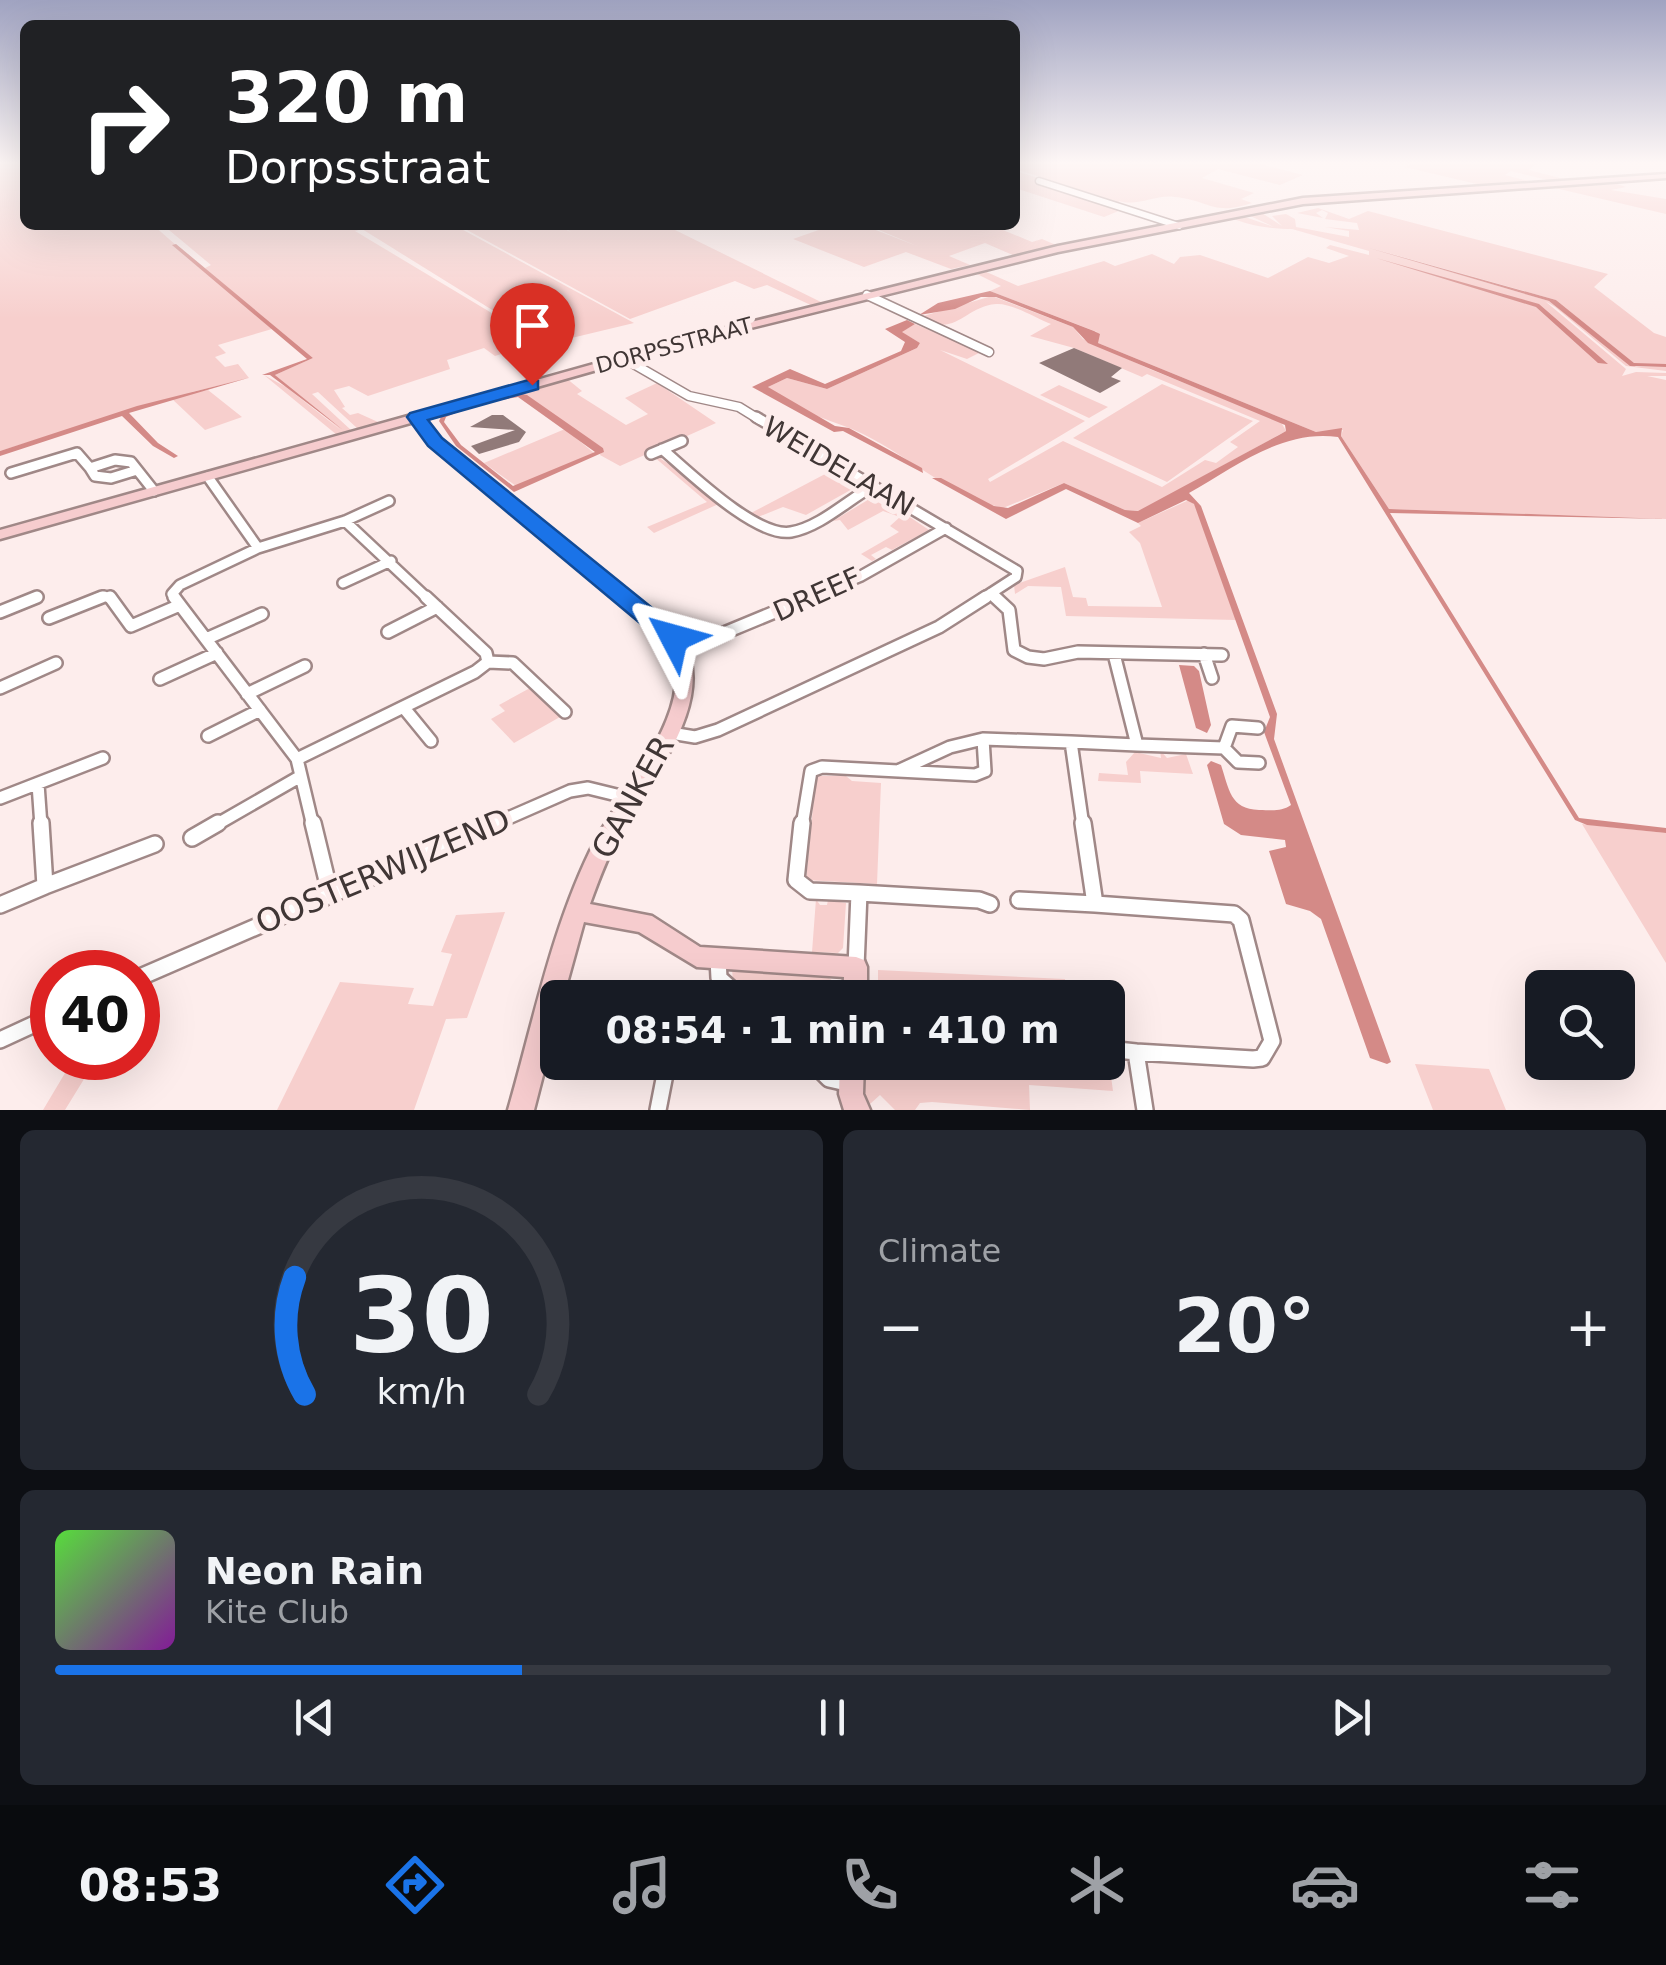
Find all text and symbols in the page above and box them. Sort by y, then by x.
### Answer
text: 320 m [225,57,468,139]
icon: right [60,60,190,190]
text: Dorpsstraat [225,141,490,194]
pin [490,283,575,386]
icon: arrive [505,298,560,353]
street label: DORPSSTRAAT [593,312,756,378]
street label: WEIDELAAN [757,410,920,523]
street label: DREEF [768,561,866,628]
position arrow [622,586,726,690]
street label: GANKER [584,729,682,865]
street label: OOSTERWIJZEND [250,800,516,942]
speed limit sign: 40 [30,950,160,1080]
map controls [1525,970,1635,1080]
button: search [1525,970,1635,1080]
text: 08:54 · 1 min · 410 m [605,1008,1060,1052]
text: Climate [878,1232,1001,1270]
text: 30 [349,1255,494,1377]
text: 20° [1174,1282,1315,1370]
text: − [878,1295,924,1359]
text: + [1565,1295,1611,1359]
text: km/h [376,1371,467,1412]
text: Neon Rain [205,1549,424,1593]
text: Kite Club [205,1593,349,1631]
icon: previous [287,1690,342,1745]
icon: pause [805,1690,860,1745]
icon: next [1324,1690,1379,1745]
icon: directions [380,1850,450,1920]
icon: music [607,1850,677,1920]
icon: phone [835,1850,905,1920]
icon: climate [1062,1850,1132,1920]
icon: car [1290,1850,1360,1920]
icon: filters [1517,1850,1587,1920]
text: 08:53 [79,1859,222,1912]

